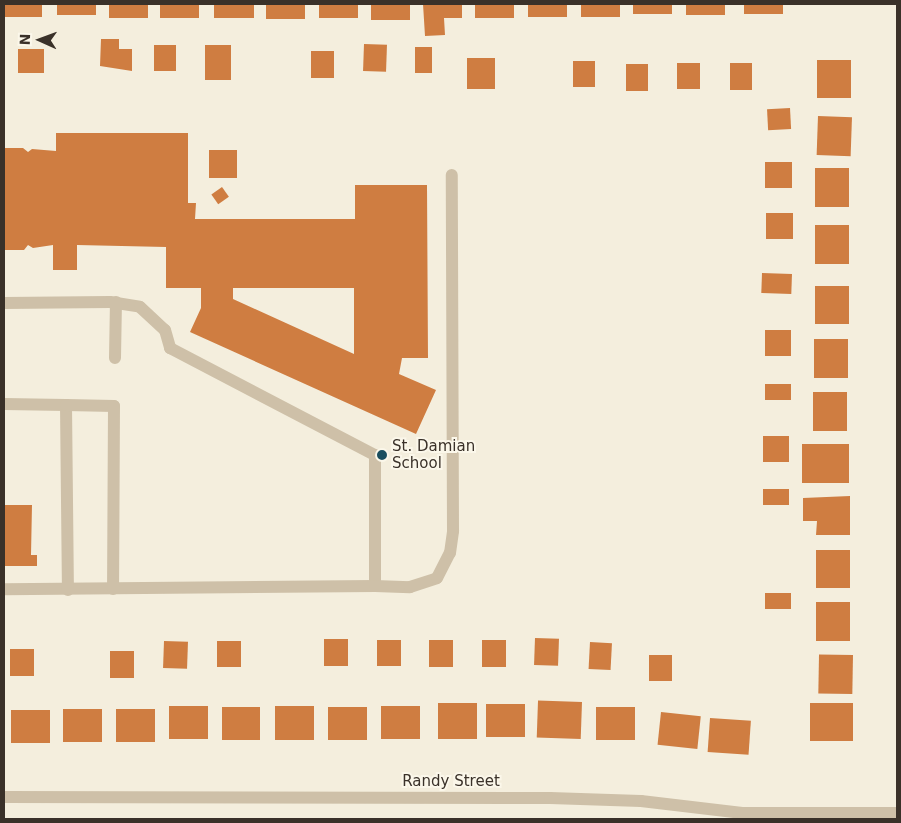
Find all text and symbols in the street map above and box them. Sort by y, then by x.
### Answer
north arrow [15,15,65,65]
text: N [17,33,33,46]
place label: St. Damian School [392,437,475,472]
marker: St. Damian School [376,449,388,461]
street label: Randy Street [402,773,500,791]

